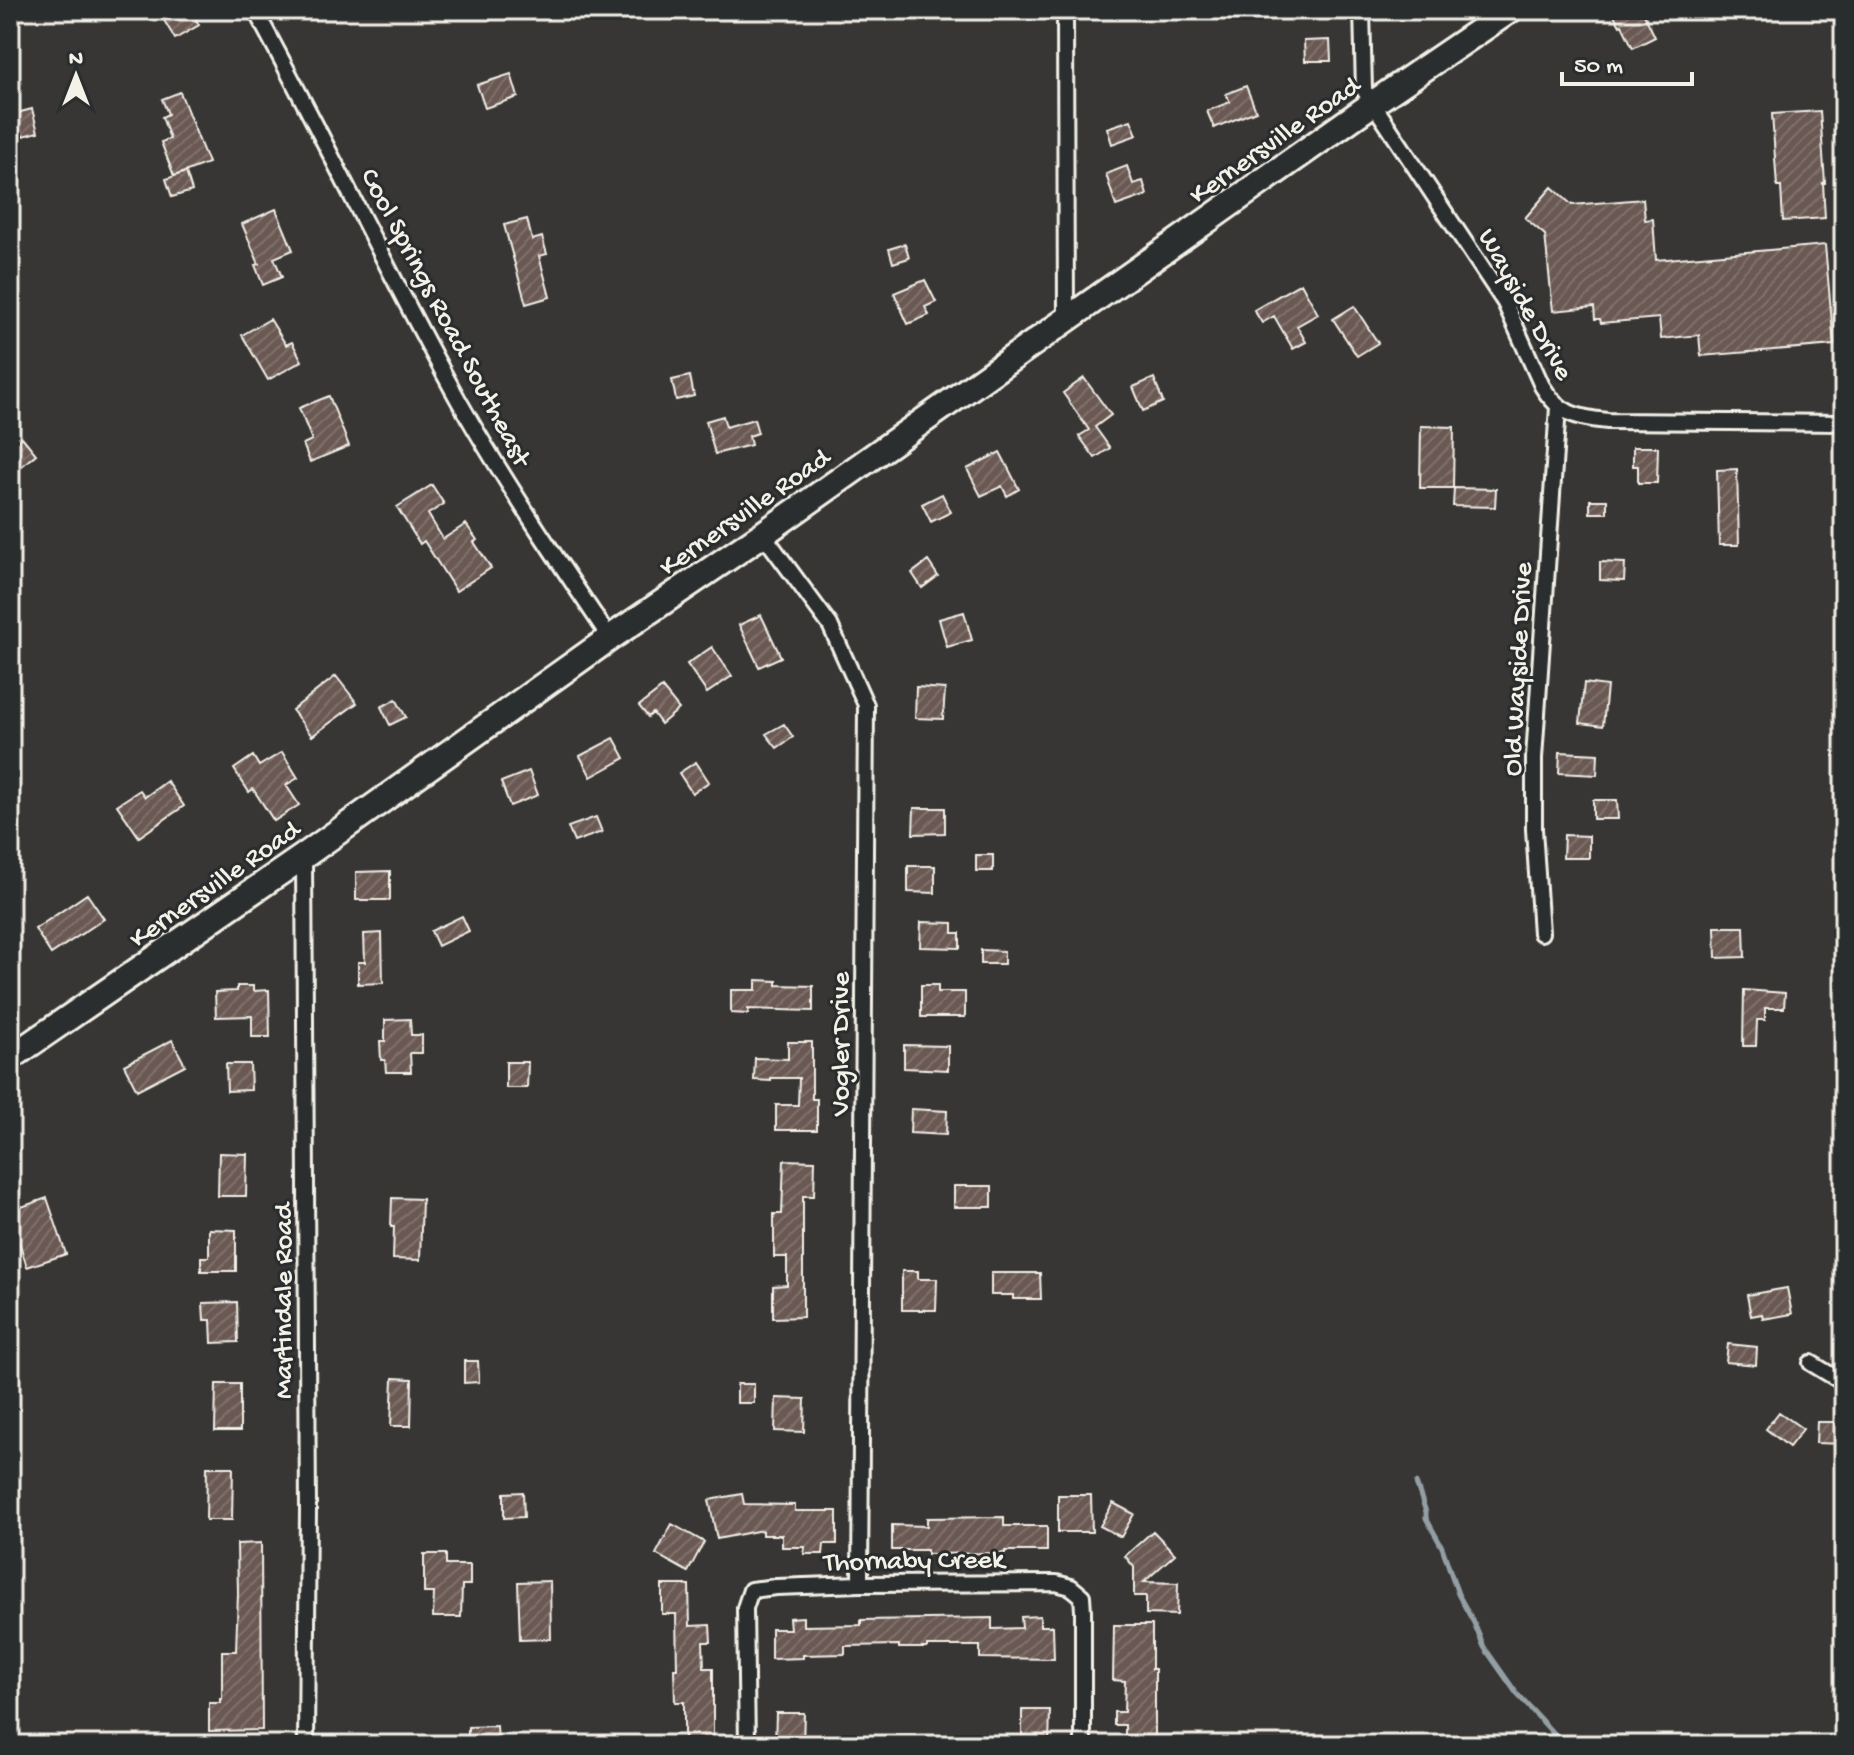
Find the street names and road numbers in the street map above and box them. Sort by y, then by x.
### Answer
street label: Kernersville Road [1184,69,1369,213]
street label: Cool Springs Road Southeast [351,164,538,475]
street label: Wayside Drive [1469,224,1579,387]
street label: Kernersville Road [654,441,839,585]
street label: Old Wayside Drive [1497,561,1542,777]
street label: Kernersville Road [124,813,309,957]
street label: Vogler Drive [826,971,859,1117]
street label: Martindale Road [269,1200,302,1399]
street label: Thornaby Creek [821,1544,1007,1581]

